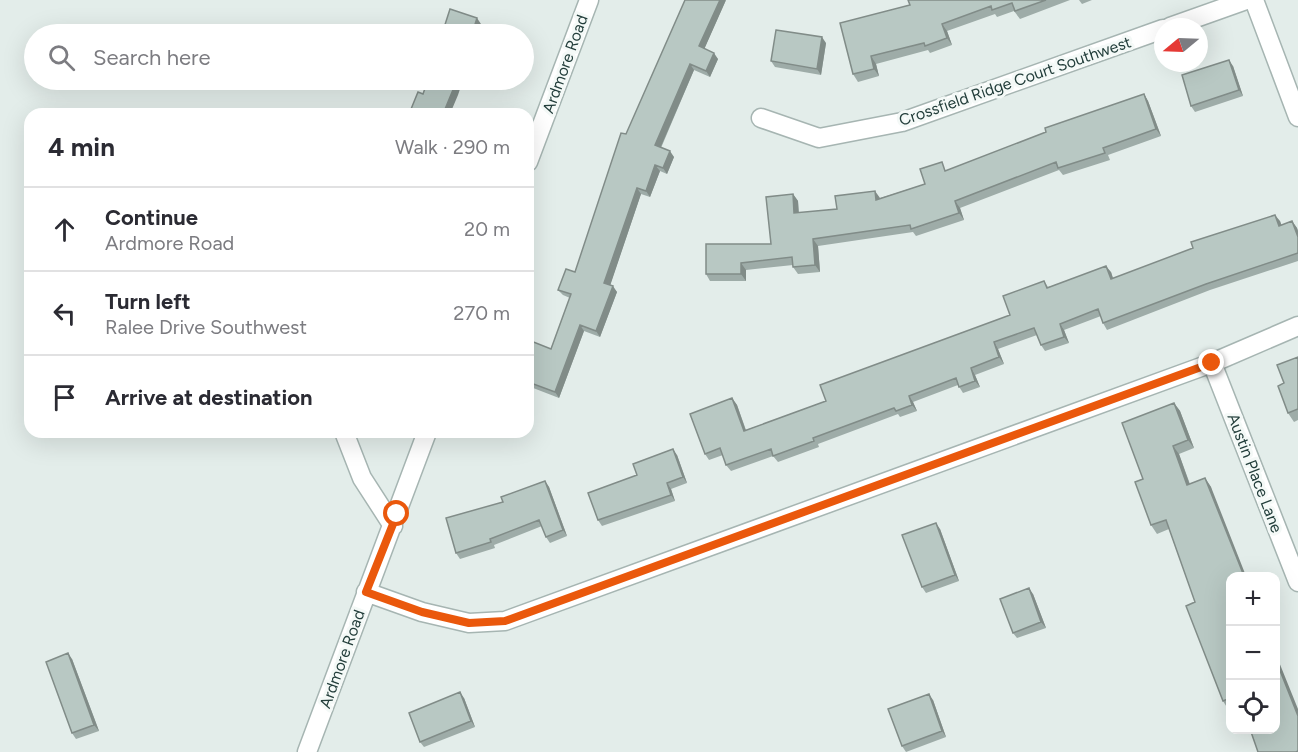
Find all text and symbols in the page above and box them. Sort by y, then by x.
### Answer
street label: Ardmore Road [538,12,592,116]
north arrow [1154,18,1208,72]
search box [24,24,534,90]
street label: Crossfield Ridge Court Southwest [896,32,1134,130]
icon: search [45,41,78,74]
text: Search here [93,44,211,71]
text: 4 min [48,131,115,163]
text: Walk · 290 m [395,135,510,159]
text: Continue [105,204,198,231]
icon: ahead [48,213,81,246]
text: 20 m [464,217,510,241]
text: Ardmore Road [105,231,234,255]
text: Turn left [105,288,191,315]
icon: left [48,297,81,330]
text: 270 m [453,301,510,325]
text: Ralee Drive Southwest [105,315,307,339]
route end [1198,349,1224,375]
icon: arrive [48,381,81,414]
text: Arrive at destination [105,384,313,411]
street label: Austin Place Lane [1224,411,1287,536]
route start [383,500,409,526]
map controls [1226,572,1280,734]
button: + [1226,572,1280,626]
street label: Ardmore Road [315,607,369,711]
button: − [1226,626,1280,680]
button: locate [1226,680,1280,734]

